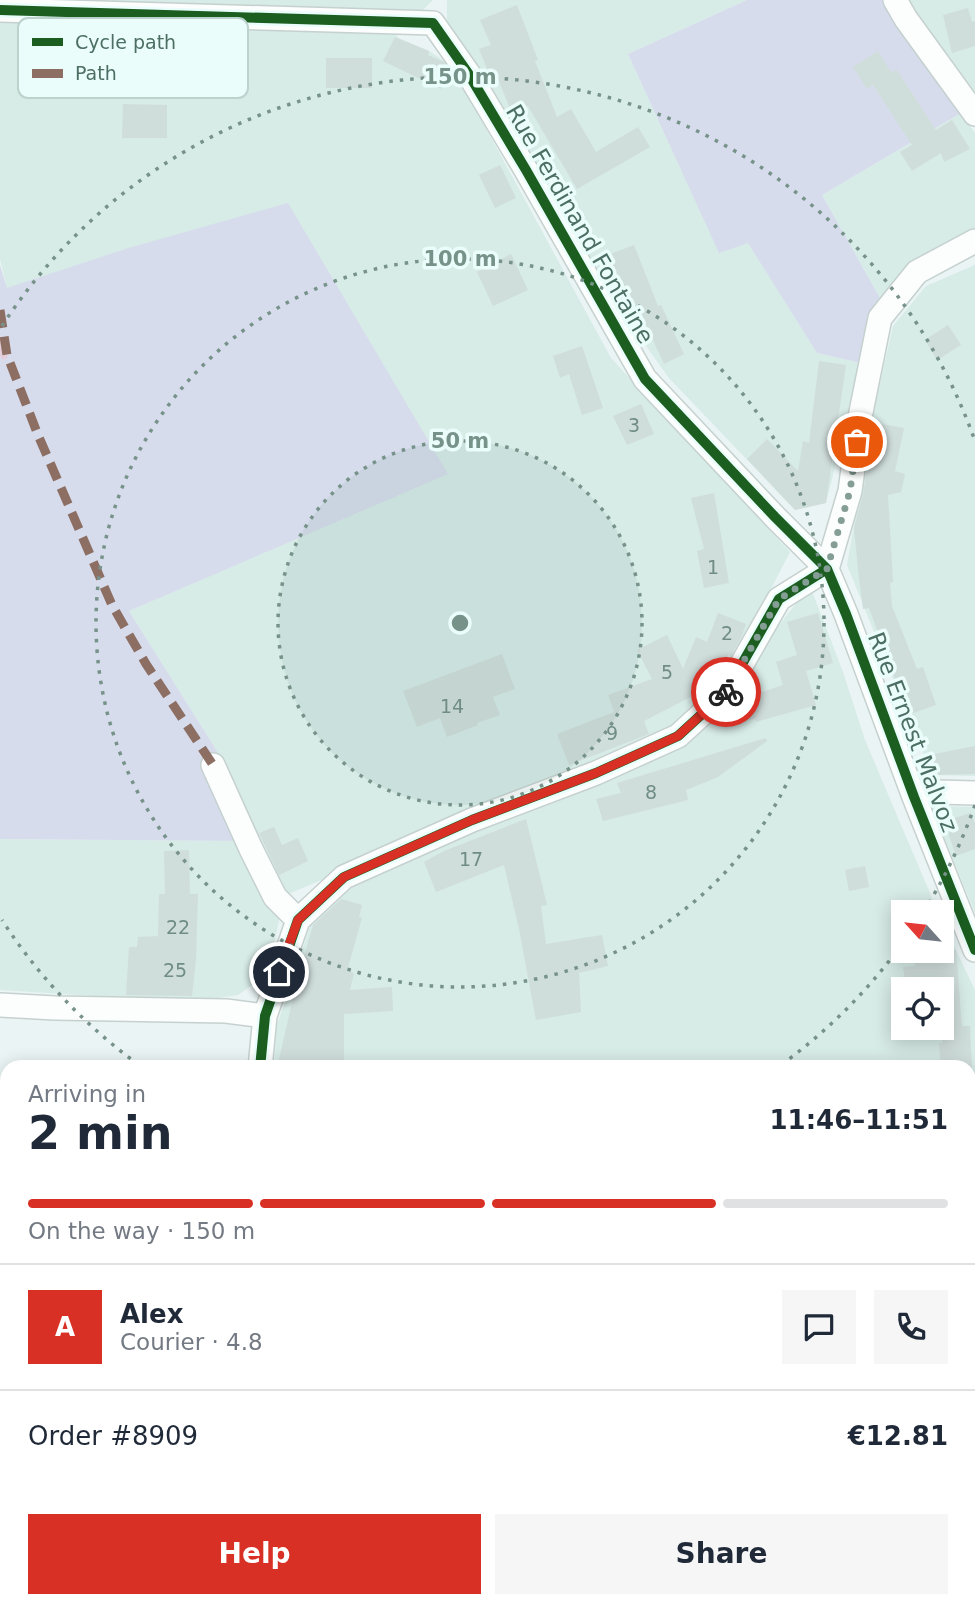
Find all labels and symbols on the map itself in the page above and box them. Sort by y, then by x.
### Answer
legend [18,18,248,98]
text: Cycle path [75,31,176,53]
text: Path [75,62,117,84]
text: 150 m [423,65,497,89]
street label: Rue Ferdinand Fontaine [501,100,659,348]
text: 100 m [423,247,497,271]
pin [827,412,887,472]
house number: 3 [628,414,640,436]
text: 50 m [431,429,489,453]
house number: 1 [707,556,719,578]
centre of rings [448,611,472,635]
house number: 2 [721,622,733,644]
street label: Rue Ernest Malvoz [863,629,963,835]
courier [691,657,761,727]
house number: 5 [661,661,673,683]
house number: 14 [440,695,464,717]
house number: 9 [606,722,618,744]
house number: 8 [645,781,657,803]
house number: 17 [459,848,483,870]
north arrow [891,900,954,962]
house number: 22 [166,916,190,938]
pin [249,942,309,1002]
house number: 25 [163,959,187,981]

